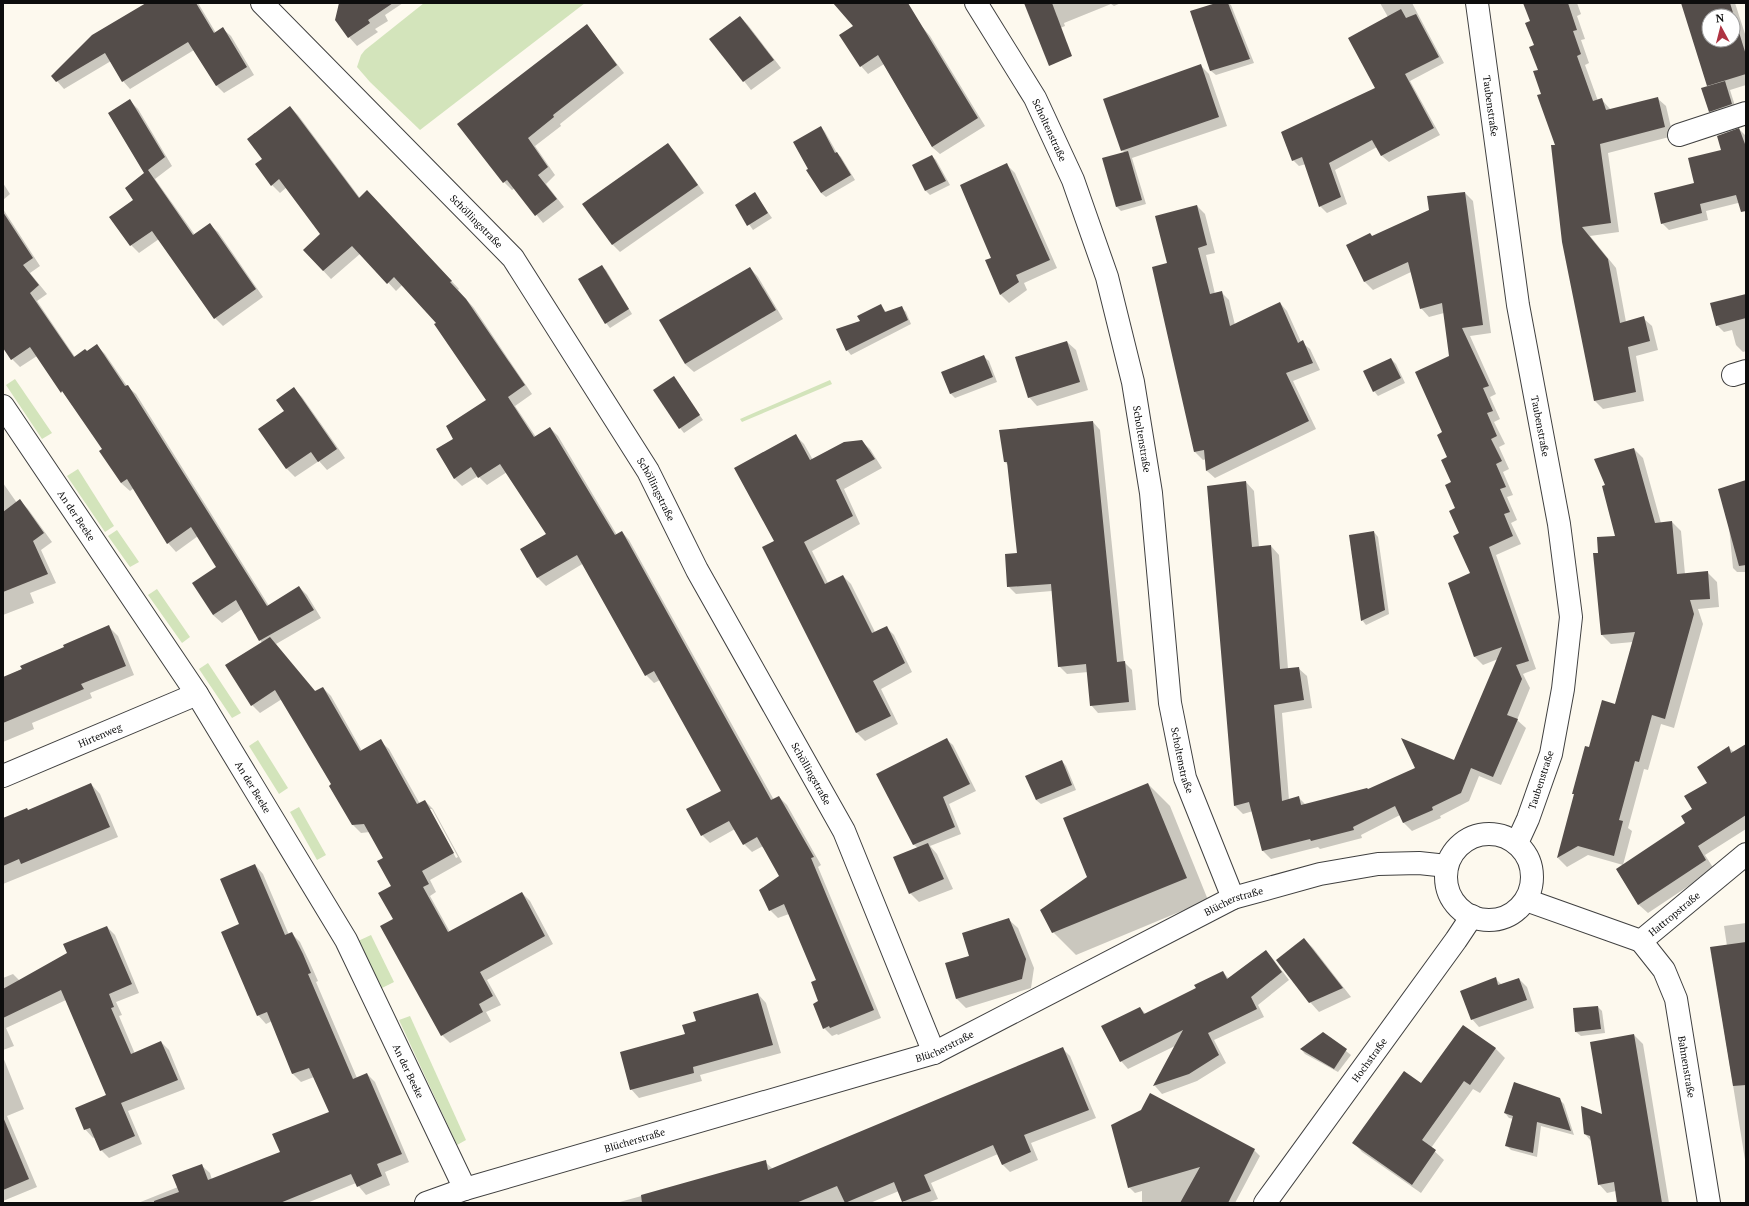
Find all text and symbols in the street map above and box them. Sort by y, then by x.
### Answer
north arrow [1701,8,1741,48]
text: N [1715,11,1725,26]
street label: Taubenstraße [1480,75,1502,137]
street label: Scholtenstraße [1030,97,1070,163]
street label: Schöllingstraße [447,192,506,251]
street label: Taubenstraße [1529,395,1553,458]
street label: Scholtenstraße [1130,405,1154,473]
street label: Schöllingstraße [634,455,678,523]
street label: An der Beeke [55,488,98,543]
street label: Hirtenweg [76,720,124,750]
street label: Scholtenstraße [1168,726,1197,795]
street label: Schöllingstraße [789,740,834,807]
street label: Taubenstraße [1525,749,1557,811]
street label: An der Beeke [233,759,274,815]
street label: Blücherstraße [1202,884,1264,918]
street label: Hattropstraße [1646,888,1703,939]
street label: Blücherstraße [914,1027,976,1065]
street label: Hochstraße [1349,1035,1389,1085]
street label: Bahnenstraße [1676,1035,1698,1099]
street label: An der Beeke [390,1042,427,1100]
street label: Blücherstraße [603,1125,667,1155]

